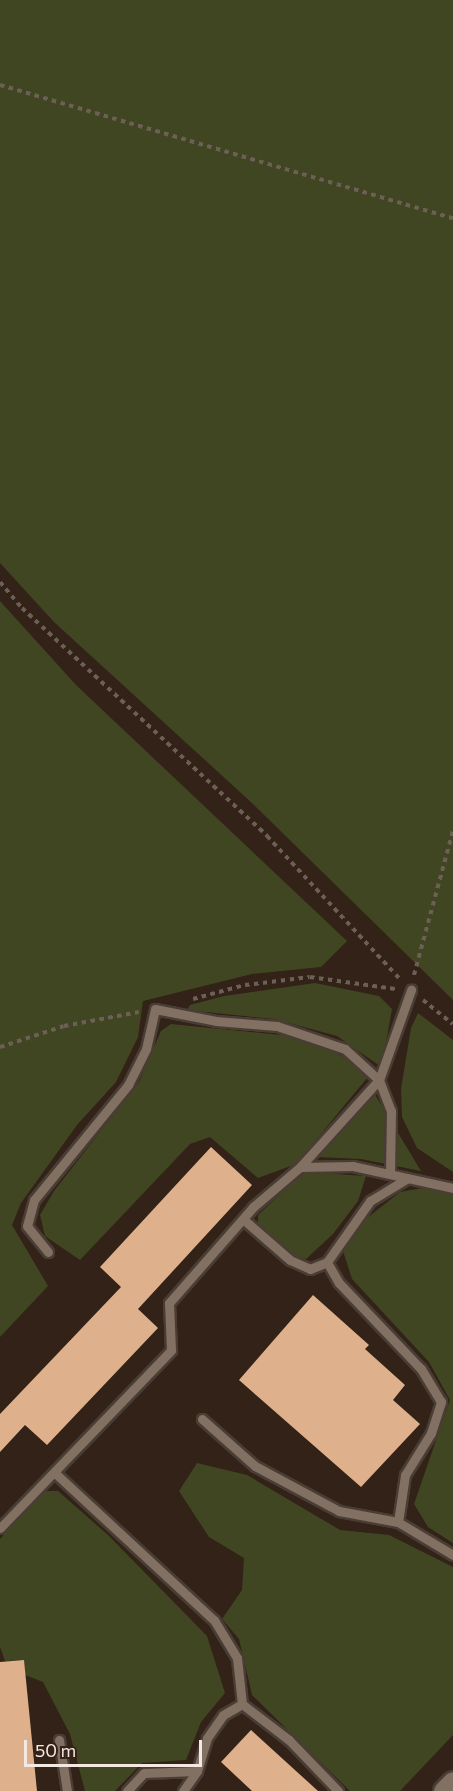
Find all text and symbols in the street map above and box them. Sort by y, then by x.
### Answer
scale bar [27,1728,206,1766]
text: 50 m [35,1739,76,1761]

